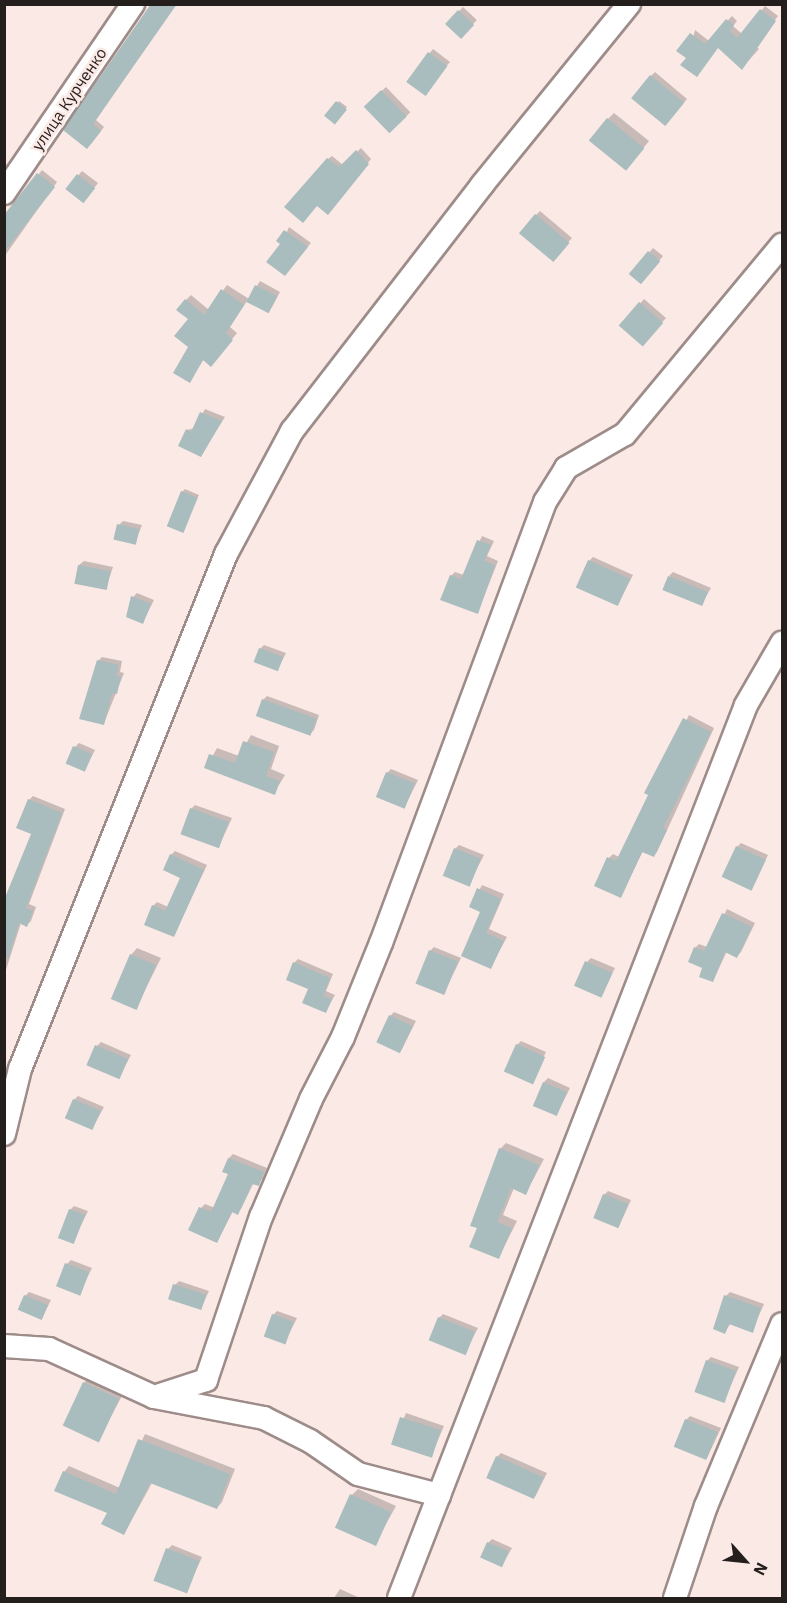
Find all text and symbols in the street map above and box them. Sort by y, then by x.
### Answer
street label: улица Курченко [28,44,110,154]
north arrow [715,1531,775,1591]
text: N [749,1559,773,1579]

